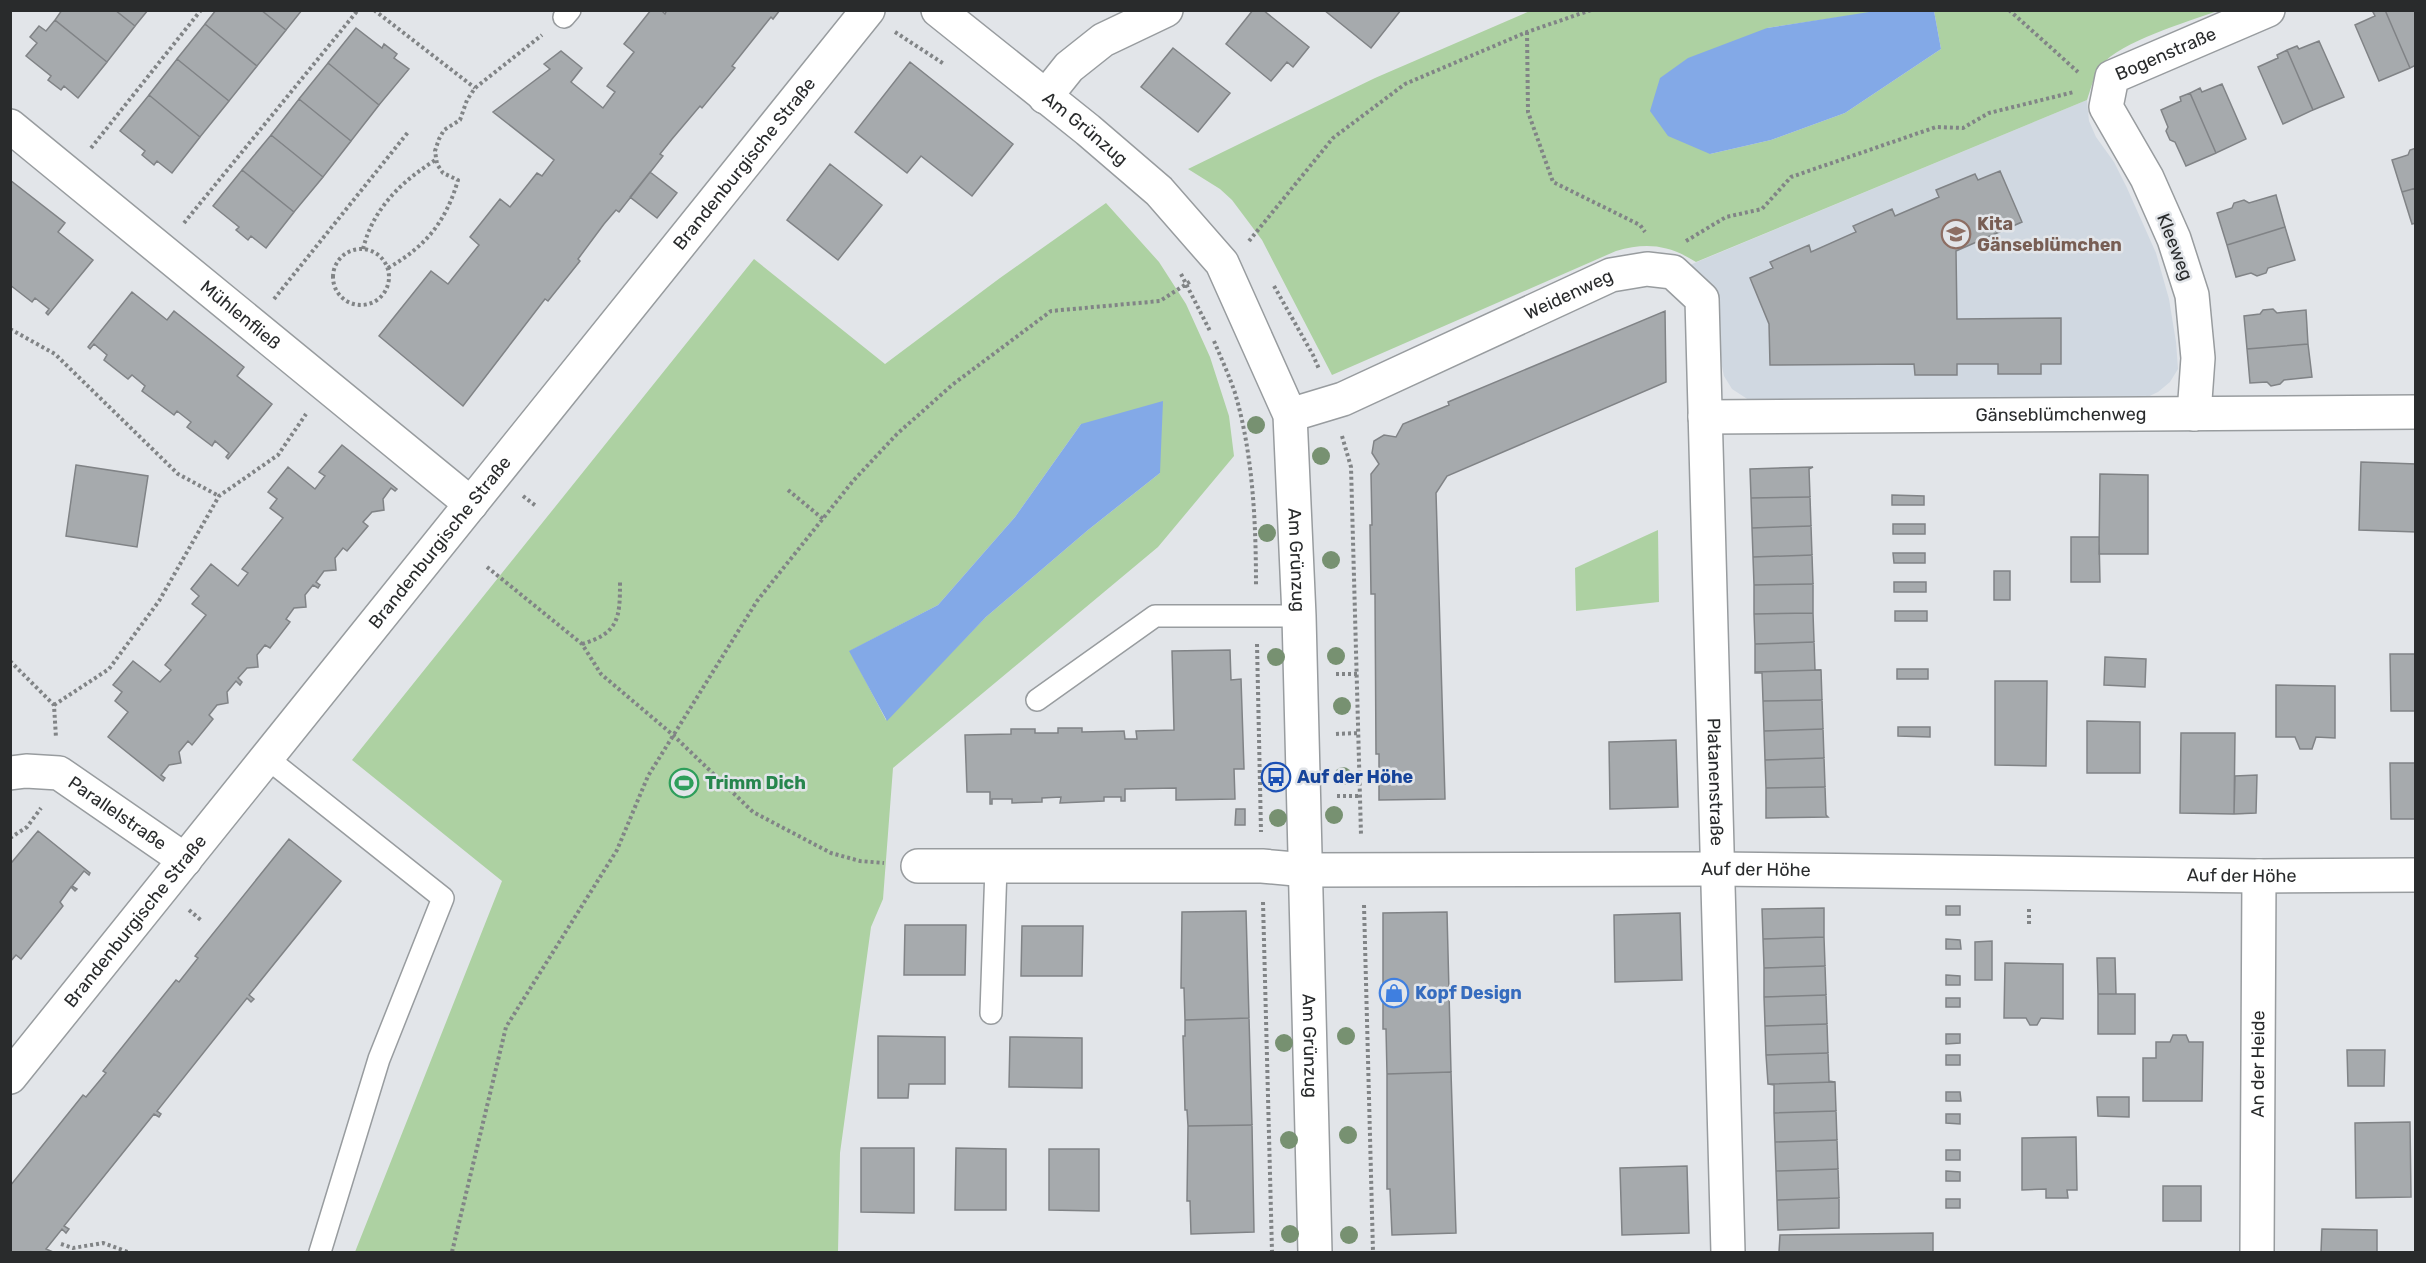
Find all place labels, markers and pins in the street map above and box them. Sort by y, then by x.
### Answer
place label: Kita Gänseblümchen [1977,213,2122,256]
school or university icon: Kita Gänseblümchen [1940,218,1972,250]
bus stop icon: Auf der Höhe [1260,761,1292,793]
place label: Auf der Höhe [1297,766,1414,788]
sports icon: Trimm Dich [668,767,700,799]
place label: Trimm Dich [705,772,806,794]
shop icon: Kopf Design [1378,977,1410,1009]
place label: Kopf Design [1415,982,1522,1004]

